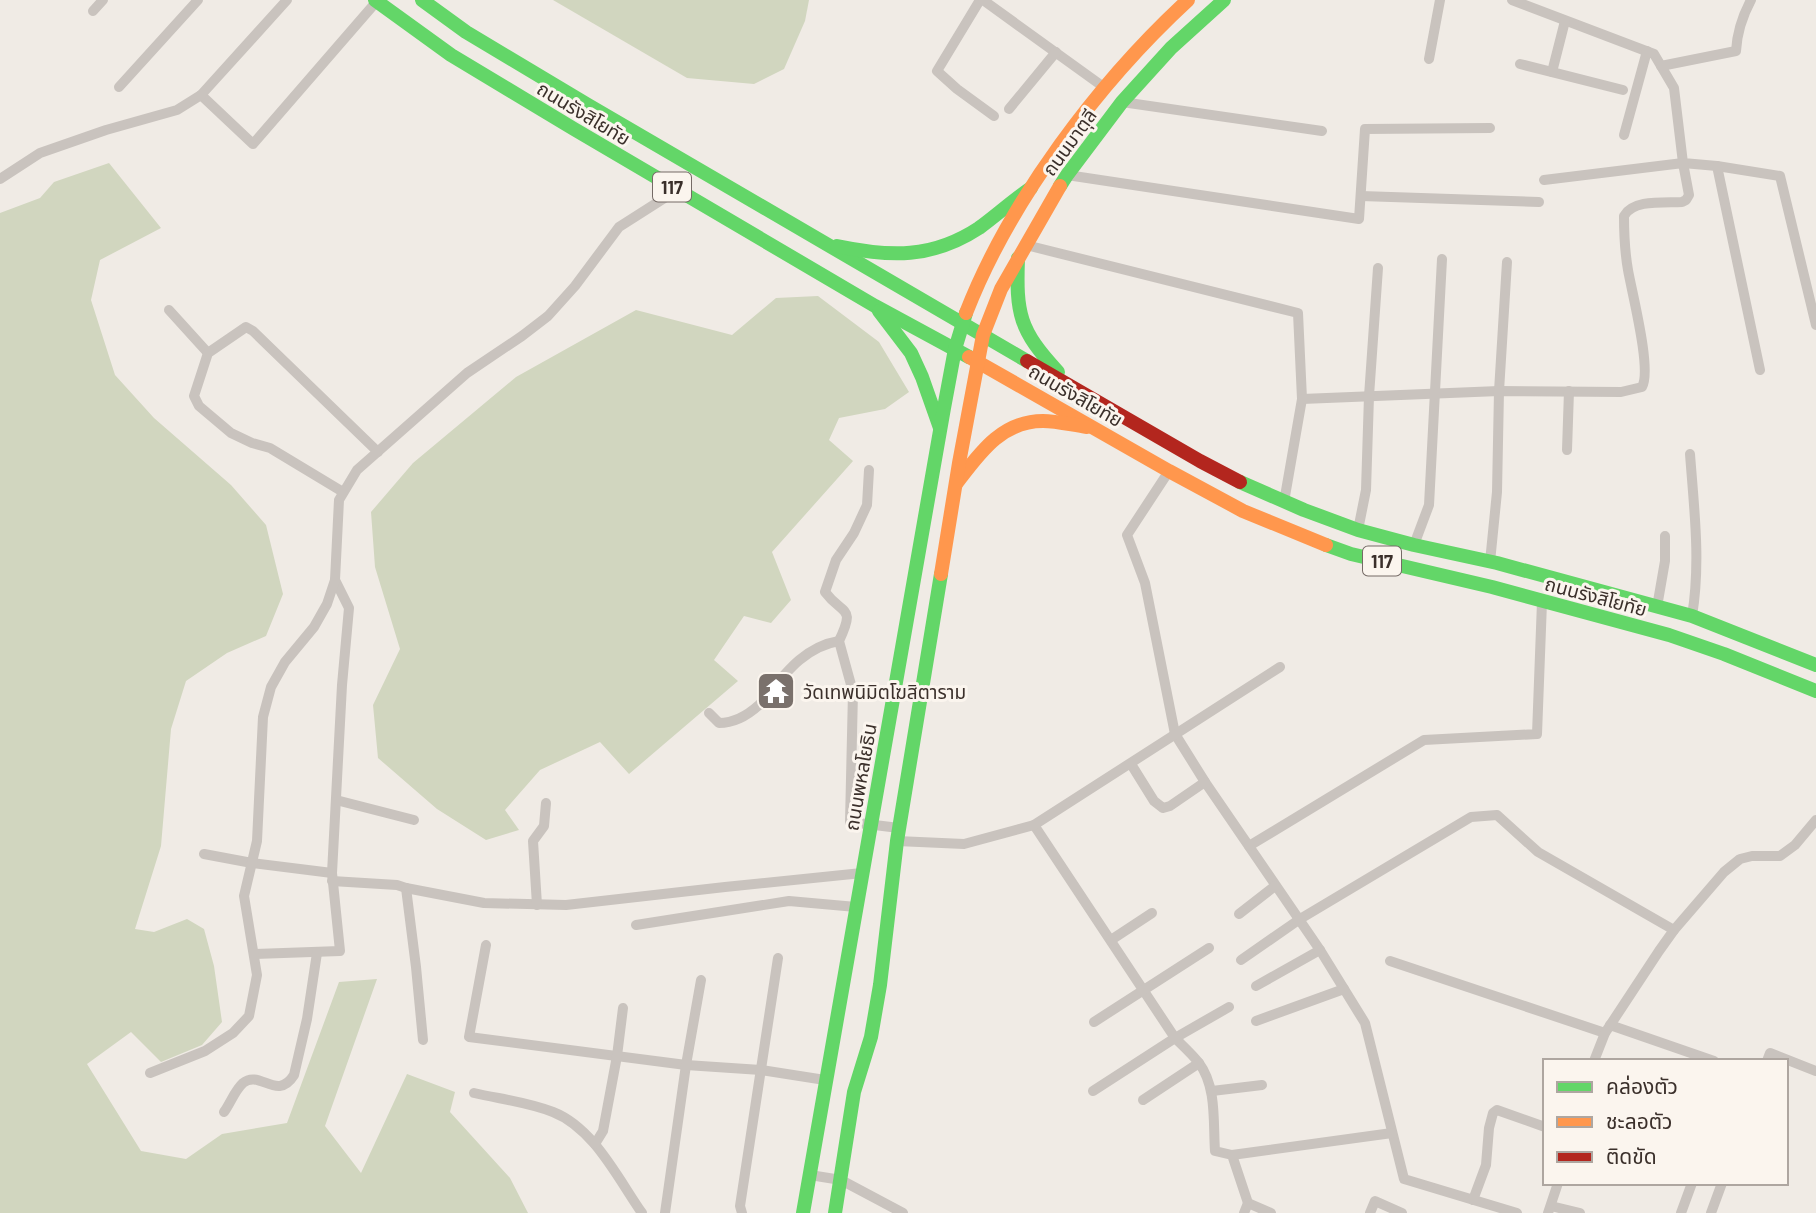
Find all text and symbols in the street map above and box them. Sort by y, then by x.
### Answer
street label: ถนนรังสิโยทัย [533,76,635,150]
street label: ถนนมาตุลี [1037,104,1102,181]
road number: 117 [653,172,691,202]
street label: ถนนรังสิโยทัย [1025,359,1127,431]
road number: 117 [1363,546,1401,576]
street label: ถนนรังสิโยทัย [1543,571,1649,621]
temple icon: วัดเทพนิมิตโฆสิตาราม [755,670,797,712]
place label: วัดเทพนิมิตโฆสิตาราม [803,680,966,703]
street label: ถนนพหลโยธิน [839,722,881,832]
legend [1543,1059,1788,1185]
text: คล่องตัว [1606,1073,1678,1098]
text: ชะลอตัว [1606,1108,1672,1133]
text: ติดขัด [1606,1143,1657,1168]

